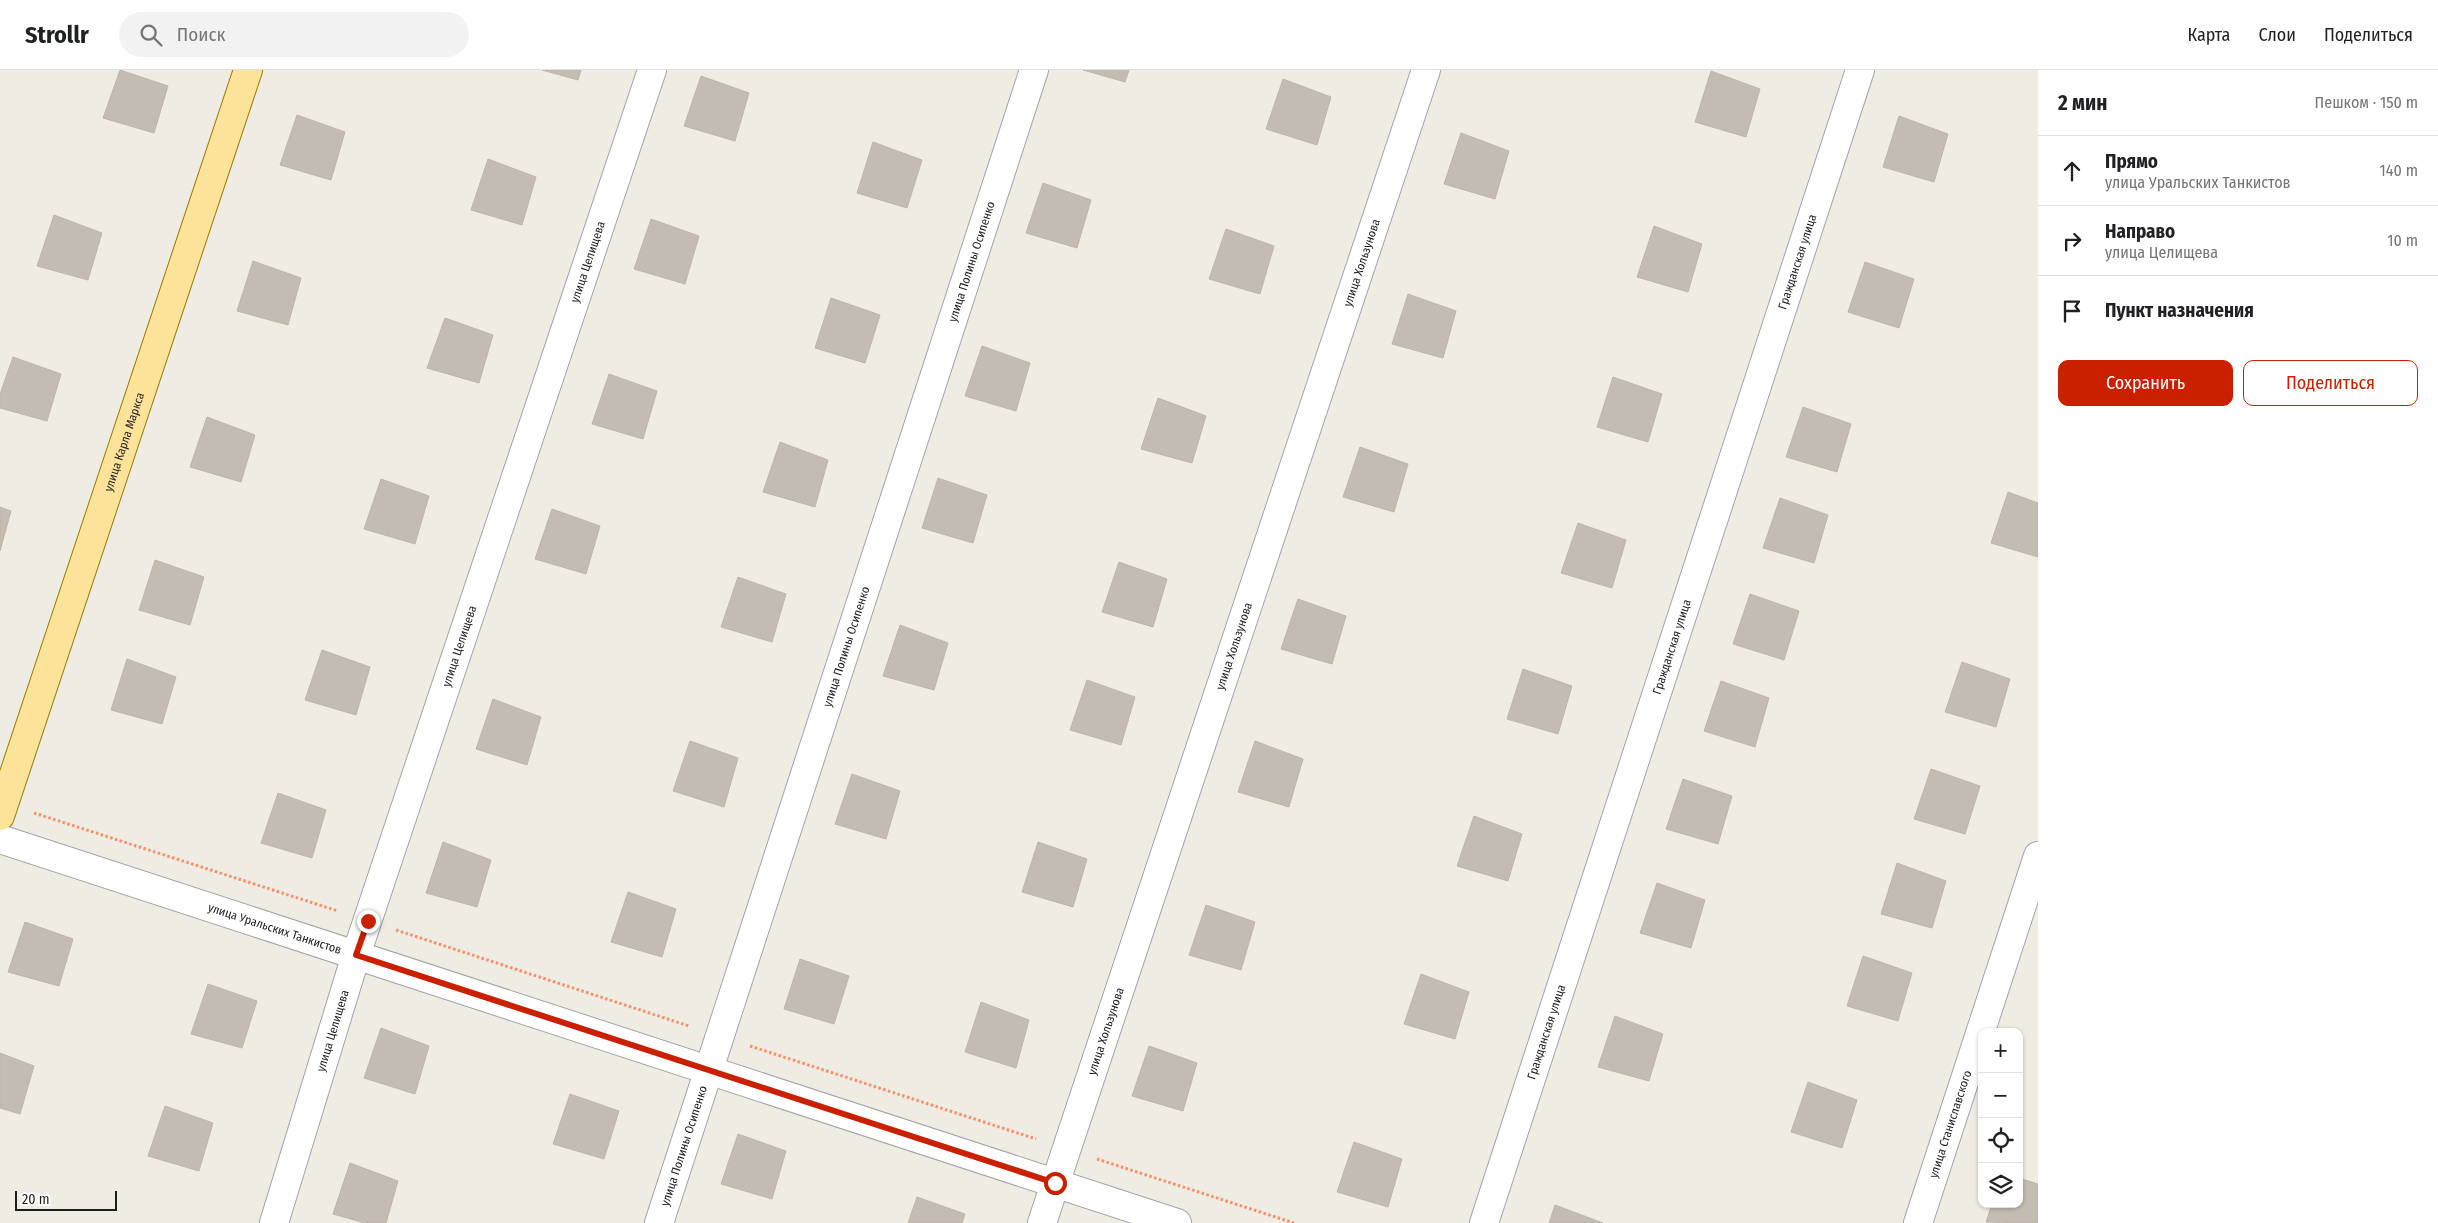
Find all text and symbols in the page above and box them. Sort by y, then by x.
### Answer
search box [119,12,469,57]
text: Strollr [25,21,89,49]
icon: search [137,21,165,49]
text: Поиск [177,23,225,46]
text: Карта [2187,24,2230,46]
text: Слои [2258,24,2296,46]
text: Поделиться [2324,24,2413,46]
text: 2 мин [2058,90,2107,116]
text: Пешком · 150 m [2315,93,2418,112]
text: Прямо [2105,150,2158,173]
icon: ahead [2058,157,2086,185]
text: 140 m [2380,161,2418,180]
text: улица Уральских Танкистов [2105,173,2291,192]
street label: улица Полины Осипенко [946,200,998,324]
street label: Гражданская улица [1775,212,1820,311]
street label: улица Хользунова [1341,217,1383,308]
street label: улица Целищева [568,219,608,304]
text: Направо [2105,220,2175,243]
icon: right [2058,227,2086,255]
text: 10 m [2387,231,2418,250]
text: улица Целищева [2105,243,2218,262]
icon: arrive [2058,297,2086,325]
text: Пункт назначения [2105,299,2254,322]
button: Сохранить [2058,360,2233,406]
button: Поделиться [2243,360,2418,406]
street label: улица Карла Маркса [101,391,147,493]
street label: улица Полины Осипенко [820,585,873,709]
street label: Гражданская улица [1650,597,1694,696]
street label: улица Хользунова [1213,600,1255,692]
street label: улица Целищева [439,603,479,689]
street label: улица Уральских Танкистов [206,900,343,957]
route end [357,910,380,933]
street label: Гражданская улица [1524,983,1568,1081]
street label: улица Хользунова [1085,986,1127,1077]
street label: улица Целищева [314,988,352,1073]
map controls [1978,1028,2023,1208]
button: + [1978,1028,2023,1073]
street label: улица Станиславского [1926,1069,1974,1180]
button: − [1978,1073,2023,1118]
street label: улица Полины Осипенко [658,1084,710,1208]
button: locate [1978,1118,2023,1163]
button: layers [1978,1163,2023,1208]
route start [1044,1172,1067,1195]
scale bar [15,1188,118,1211]
text: 20 m [22,1191,50,1208]

